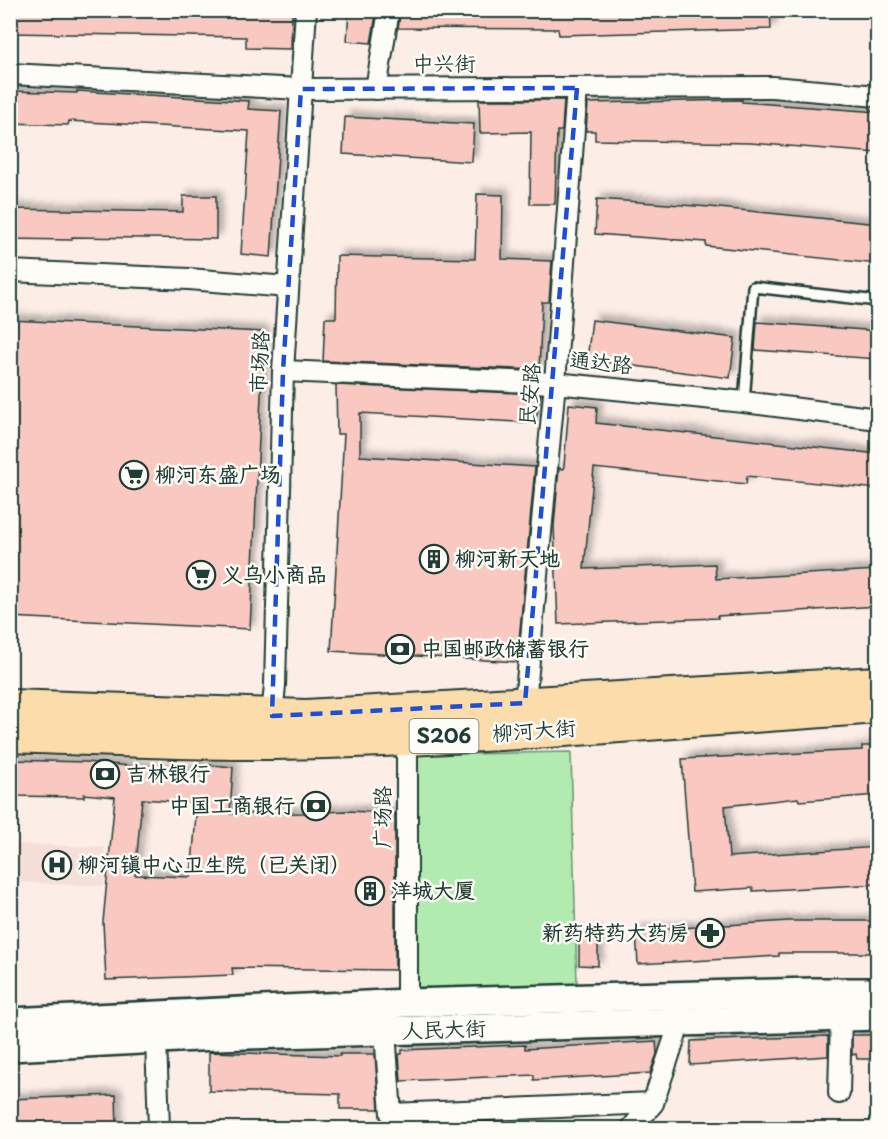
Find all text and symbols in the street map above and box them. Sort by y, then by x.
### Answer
street label: 中兴街 [413,46,476,78]
street label: 市场路 [240,330,276,394]
street label: 通达路 [568,342,634,380]
street label: 民安路 [509,361,547,427]
place label: 柳河东盛广场 [155,457,281,489]
supermarket icon: 柳河东盛广场 [118,459,150,491]
place label: 柳河新天地 [455,541,560,573]
building icon: 柳河新天地 [418,543,450,575]
place label: 义乌小商品 [222,557,327,589]
supermarket icon: 义乌小商品 [185,559,217,591]
place label: 中国邮政储蓄银行 [421,631,589,663]
bank icon: 中国邮政储蓄银行 [384,633,416,665]
street label: 柳河大街 [491,710,577,748]
road number: S206 [410,719,478,753]
place label: 吉林银行 [126,756,210,788]
bank icon: 吉林银行 [89,758,121,790]
street label: 广场路 [365,786,397,849]
place label: 中国工商银行 [169,788,295,820]
bank icon: 中国工商银行 [300,790,332,822]
place label: 柳河镇中心卫生院（已关闭） [78,847,351,879]
hospital icon: 柳河镇中心卫生院（已关闭） [41,849,73,881]
place label: 洋城大厦 [391,873,475,905]
building icon: 洋城大厦 [354,875,386,907]
place label: 新药特药大药房 [542,915,689,947]
pharmacy icon: 新药特药大药房 [694,917,726,949]
street label: 人民大街 [401,1011,486,1045]

